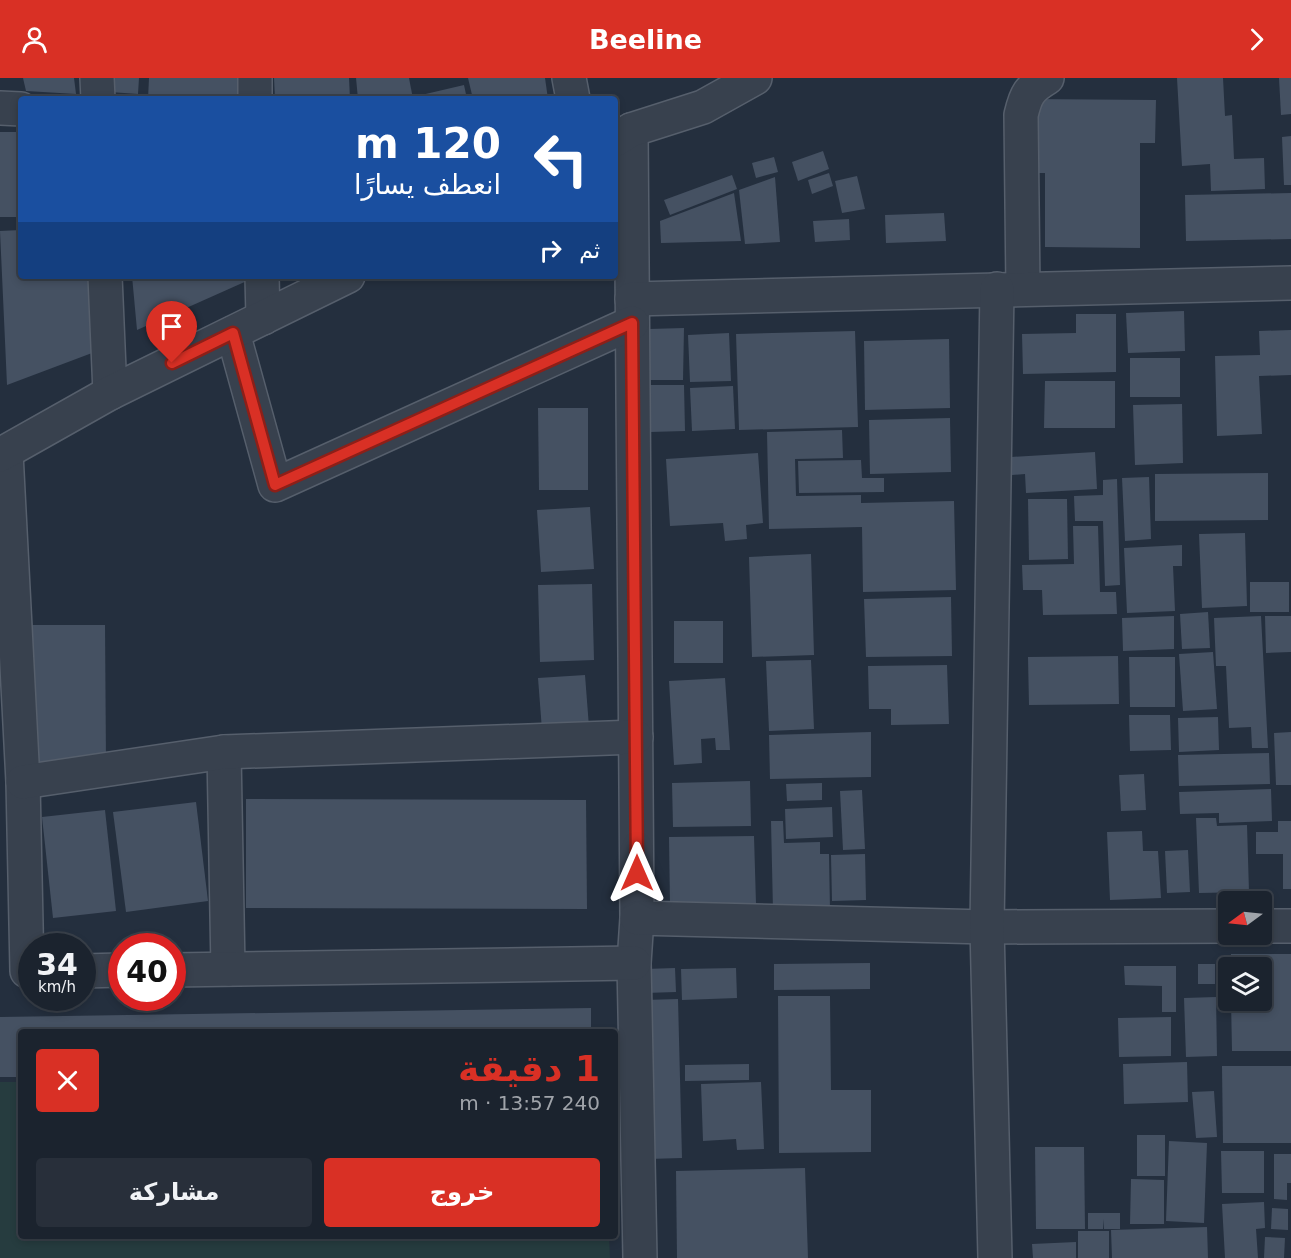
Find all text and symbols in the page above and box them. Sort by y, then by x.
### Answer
icon: person [18,23,51,56]
icon: forward [1240,23,1273,56]
text: Beeline [589,24,702,55]
text: 120 m [355,119,501,168]
icon: left [522,120,600,198]
text: انعطف يسارًا [354,169,501,200]
icon: right [534,234,567,267]
text: ثم [579,238,600,263]
pin [146,301,197,363]
icon: arrive [155,310,188,343]
position arrow [605,841,669,905]
north arrow [1218,891,1272,945]
map controls [1218,891,1272,1011]
speed limit sign: 40 [108,933,186,1011]
text: 34 [36,947,78,982]
button: layers [1218,957,1272,1011]
text: km/h [38,978,76,996]
text: 1 دقيقة [458,1048,600,1089]
button: close [36,1049,99,1112]
text: 240 m · 13:57 [459,1091,600,1115]
button: مشاركة [36,1158,312,1227]
button: خروج [324,1158,600,1227]

